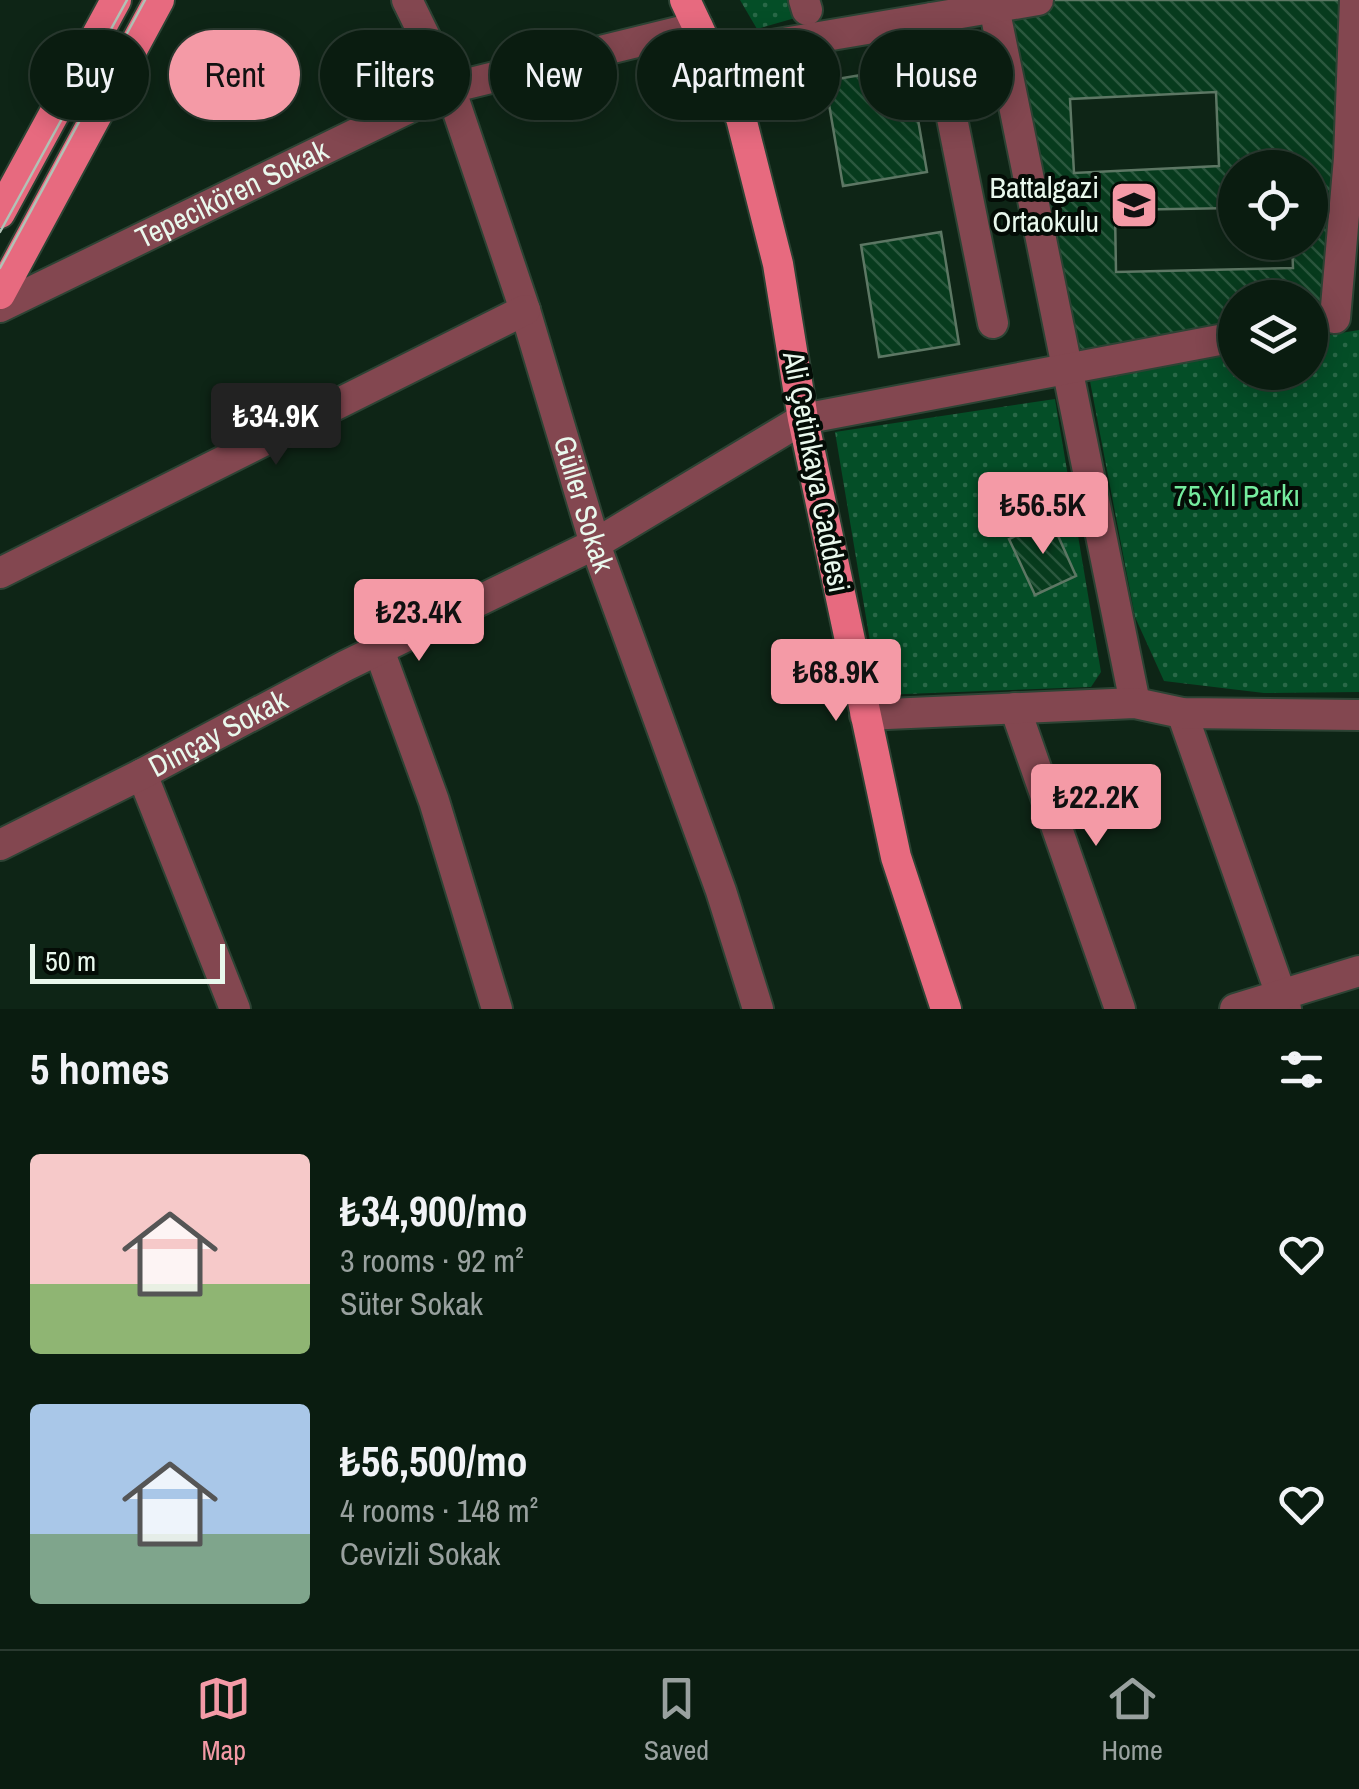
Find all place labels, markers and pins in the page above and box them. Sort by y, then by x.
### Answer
place label: Battalgazi Ortaokulu [990,167,1099,241]
school or university icon: Battalgazi Ortaokulu [1108,179,1160,231]
pin: ₺34.9K [195,383,357,468]
pin: ₺56.5K [962,472,1124,557]
pin: ₺23.4K [338,579,500,664]
pin: ₺68.9K [755,639,917,724]
pin: ₺22.2K [1015,764,1177,849]

